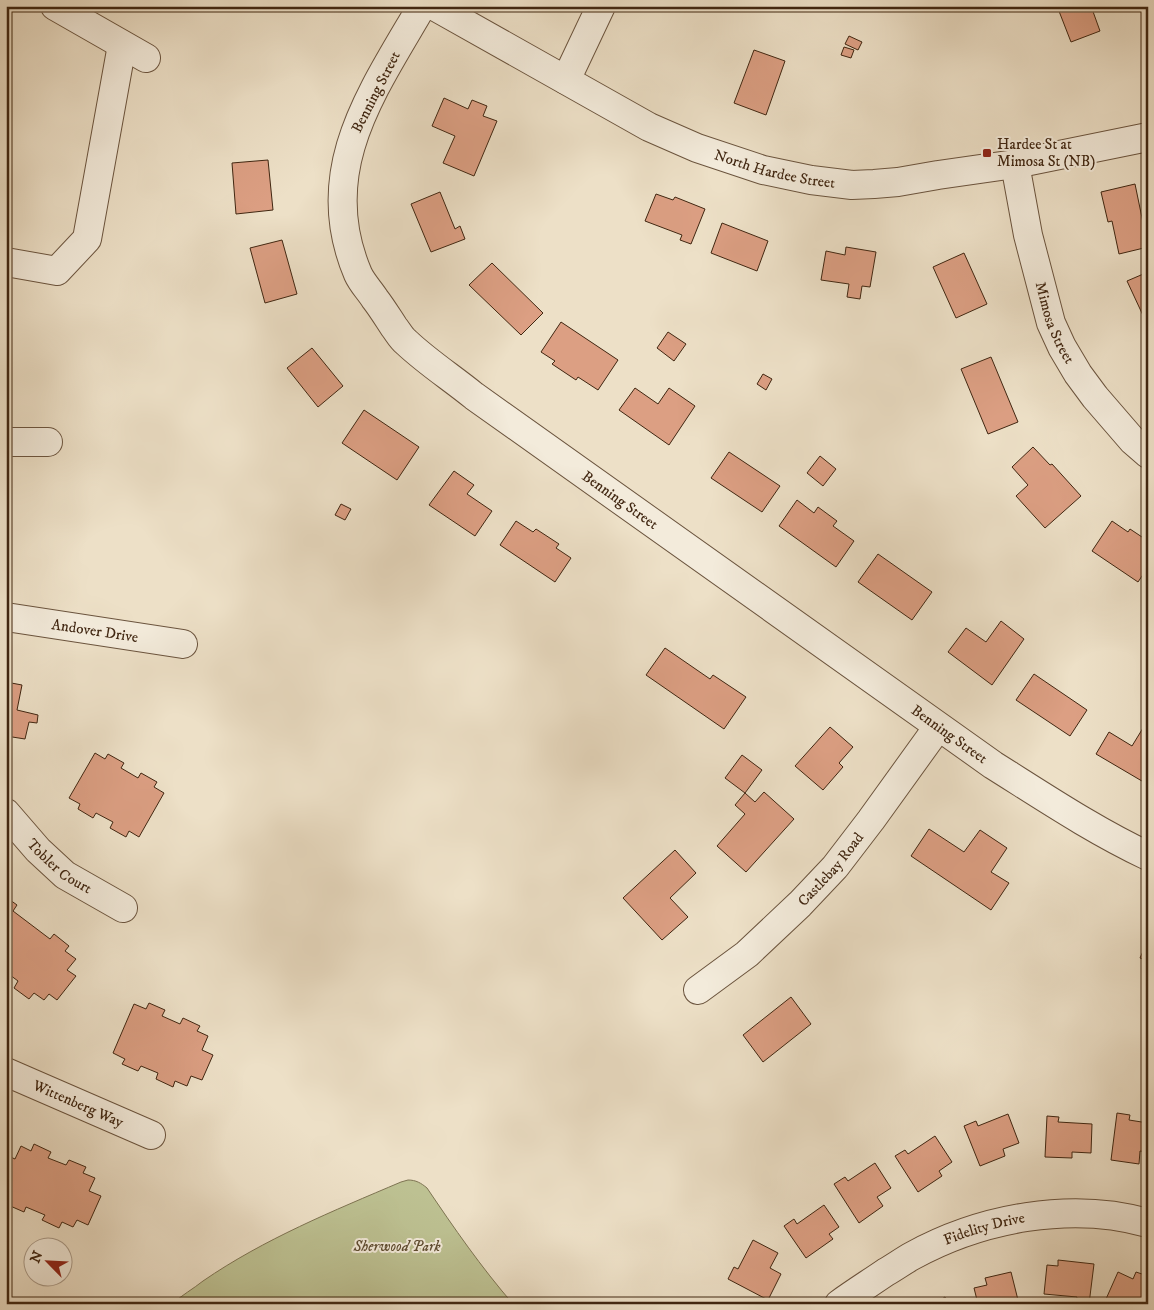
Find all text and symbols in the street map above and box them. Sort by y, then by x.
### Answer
street label: Benning Street [347,48,405,136]
place label: Hardee St at Mimosa St (NB) [997,135,1095,171]
street label: North Hardee Street [712,145,836,192]
marker: Hardee St at Mimosa St (NB) [981,147,993,159]
street label: Mimosa Street [1031,280,1079,367]
street label: Benning Street [578,466,662,534]
street label: Andover Drive [50,615,140,647]
street label: Benning Street [908,700,991,768]
street label: Castlebay Road [793,828,868,910]
street label: Tobler Court [23,835,96,898]
street label: Wittenberg Way [29,1075,127,1132]
street label: Fidelity Drive [941,1208,1026,1249]
park label: Sherwood Park [352,1237,441,1256]
north arrow [22,1238,72,1288]
text: N [26,1248,48,1266]

